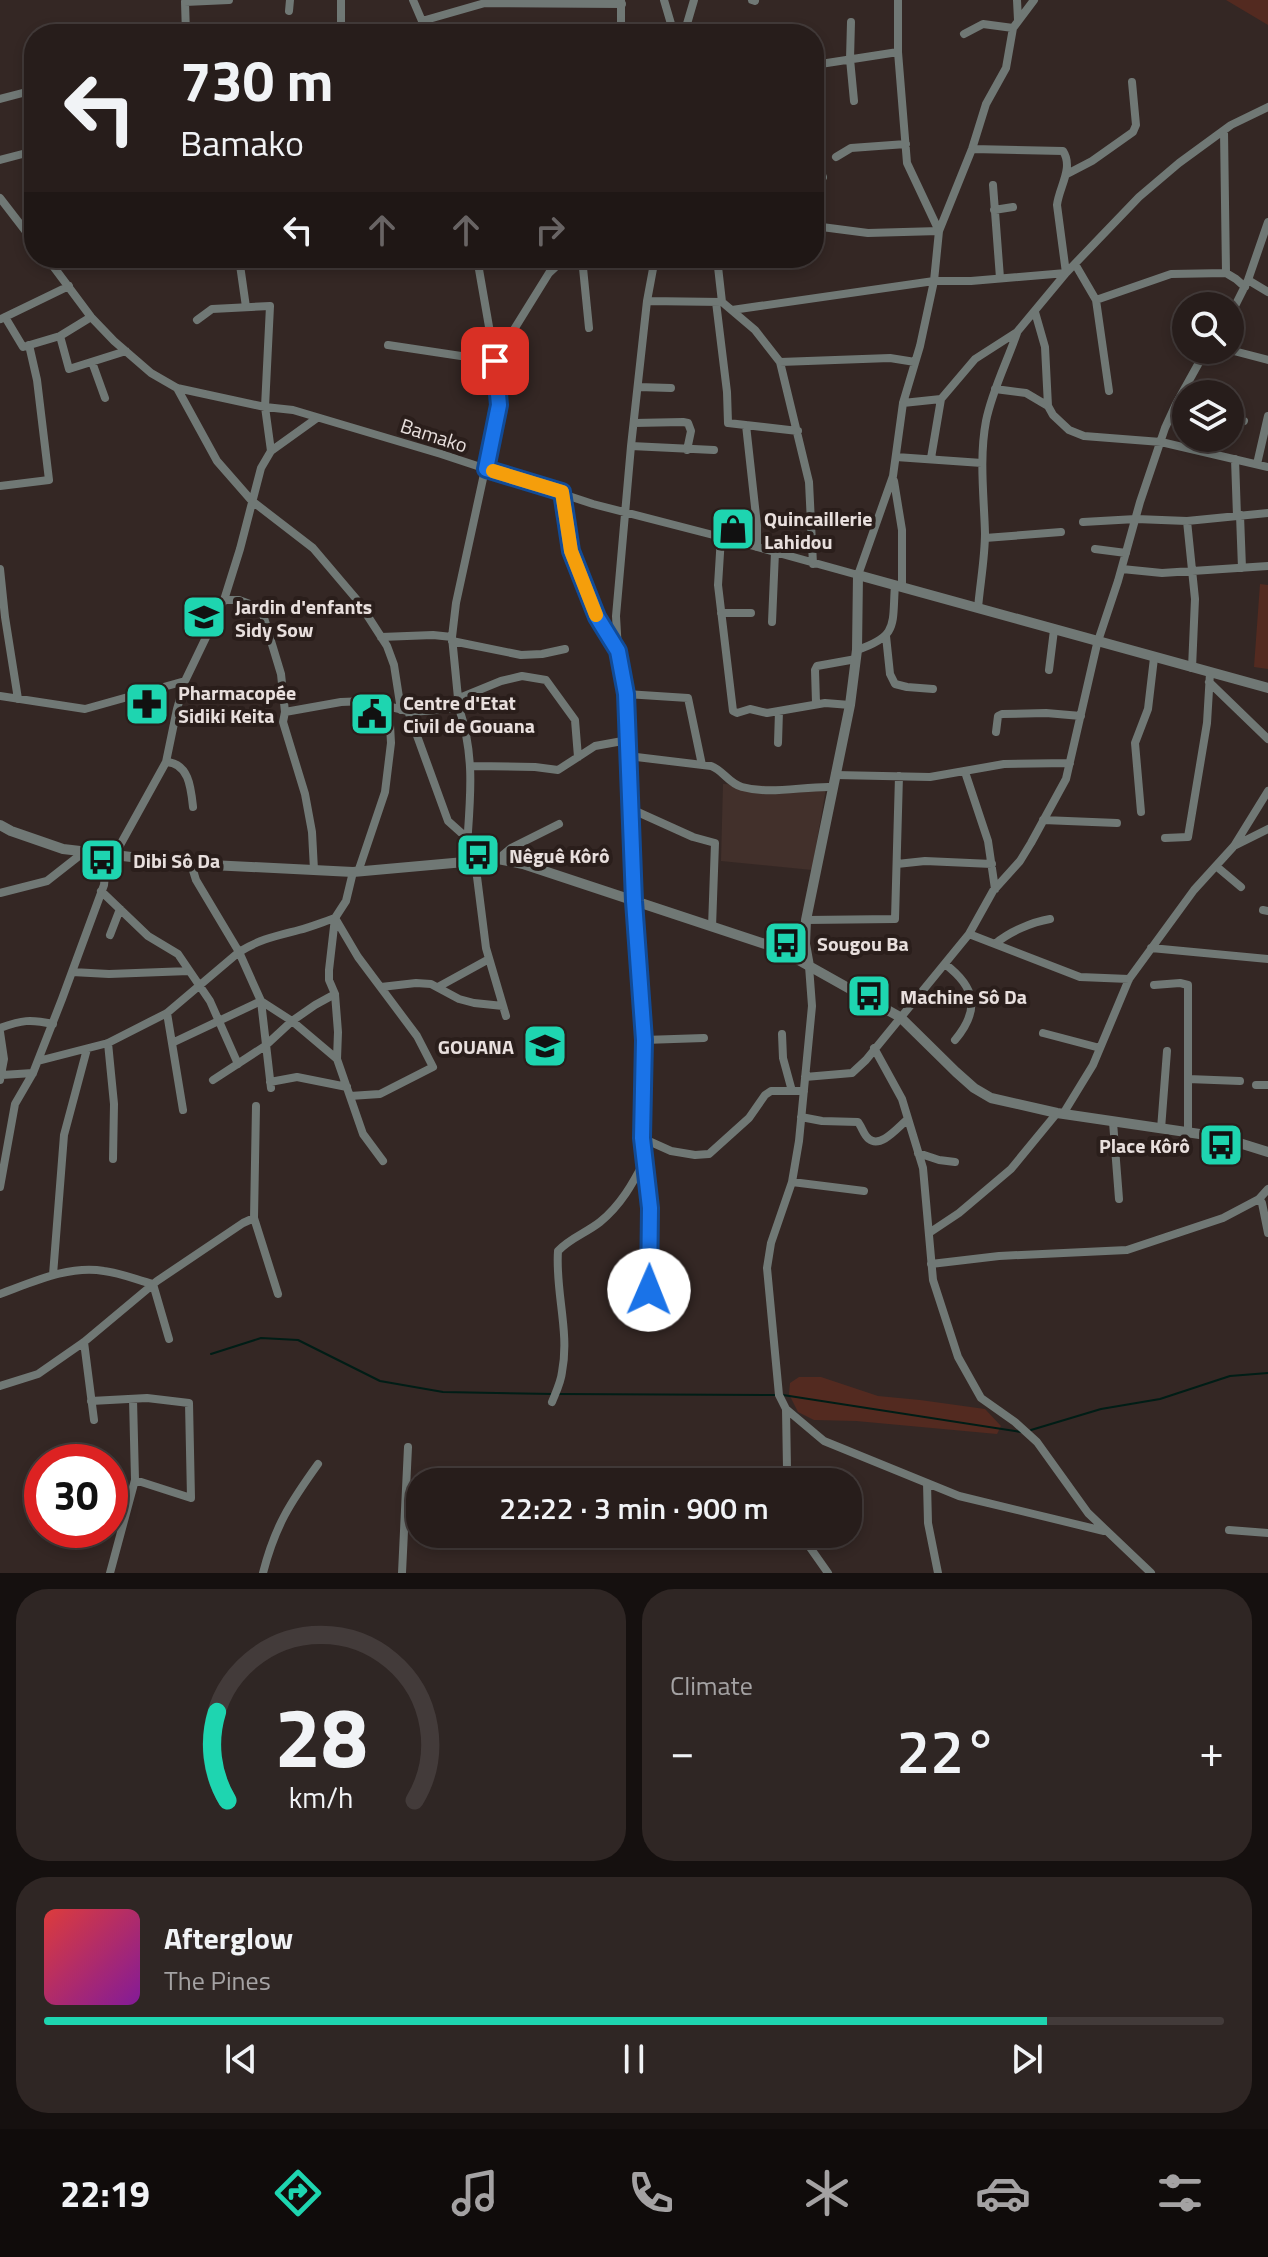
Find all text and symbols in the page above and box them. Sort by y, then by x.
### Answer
text: 730 m [180,38,333,123]
icon: left [48,56,152,160]
text: Bamako [180,115,304,170]
icon: left [276,208,320,252]
icon: ahead [360,208,404,252]
icon: ahead [444,208,488,252]
icon: right [528,208,572,252]
map controls [1172,292,1244,452]
button: search [1172,292,1244,364]
pin [461,327,529,395]
icon: arrive [473,339,517,383]
button: layers [1172,380,1244,452]
street label: Bamako [396,410,472,460]
place label: Quincaillerie Lahidou [764,503,872,557]
shop icon: Quincaillerie Lahidou [709,505,757,553]
place label: Jardin d'enfants Sidy Sow [235,591,372,645]
school or university icon: Jardin d'enfants Sidy Sow [180,593,228,641]
place label: Pharmacopée Sidiki Keita [178,677,296,731]
pharmacy icon: Pharmacopée Sidiki Keita [123,680,171,728]
place label: Centre d'Etat Civil de Gouana [403,687,535,741]
public building icon: Centre d'Etat Civil de Gouana [348,690,396,738]
bus stop icon: Nêguê Kôrô [454,831,502,879]
bus stop icon: Dibi Sô Da [78,836,126,884]
place label: Nêguê Kôrô [509,840,610,871]
place label: Dibi Sô Da [133,845,220,876]
bus stop icon: Sougou Ba [762,919,810,967]
place label: Sougou Ba [817,928,909,959]
bus stop icon: Machine Sô Da [845,972,893,1020]
place label: Machine Sô Da [900,981,1027,1012]
school or university icon: GOUANA [521,1022,569,1070]
place label: GOUANA [438,1031,514,1062]
bus stop icon: Place Kôrô [1197,1121,1245,1169]
place label: Place Kôrô [1099,1130,1190,1161]
position arrow [607,1248,691,1332]
speed limit sign: 30 [24,1444,128,1548]
text: 22:22 · 3 min · 900 m [499,1485,769,1531]
text: Climate [670,1666,753,1705]
text: 28 [274,1673,368,1799]
text: 22° [897,1705,997,1796]
text: − [670,1717,695,1784]
text: + [1199,1717,1224,1784]
text: km/h [289,1776,353,1819]
text: Afterglow [164,1915,293,1961]
text: The Pines [164,1961,271,2000]
icon: previous [219,2037,263,2081]
icon: pause [612,2037,656,2081]
icon: next [1005,2037,1049,2081]
icon: directions [270,2165,326,2221]
icon: music [447,2165,503,2221]
icon: phone [623,2165,679,2221]
icon: climate [799,2165,855,2221]
icon: car [975,2165,1031,2221]
icon: filters [1152,2165,1208,2221]
text: 22:19 [60,2166,150,2221]

